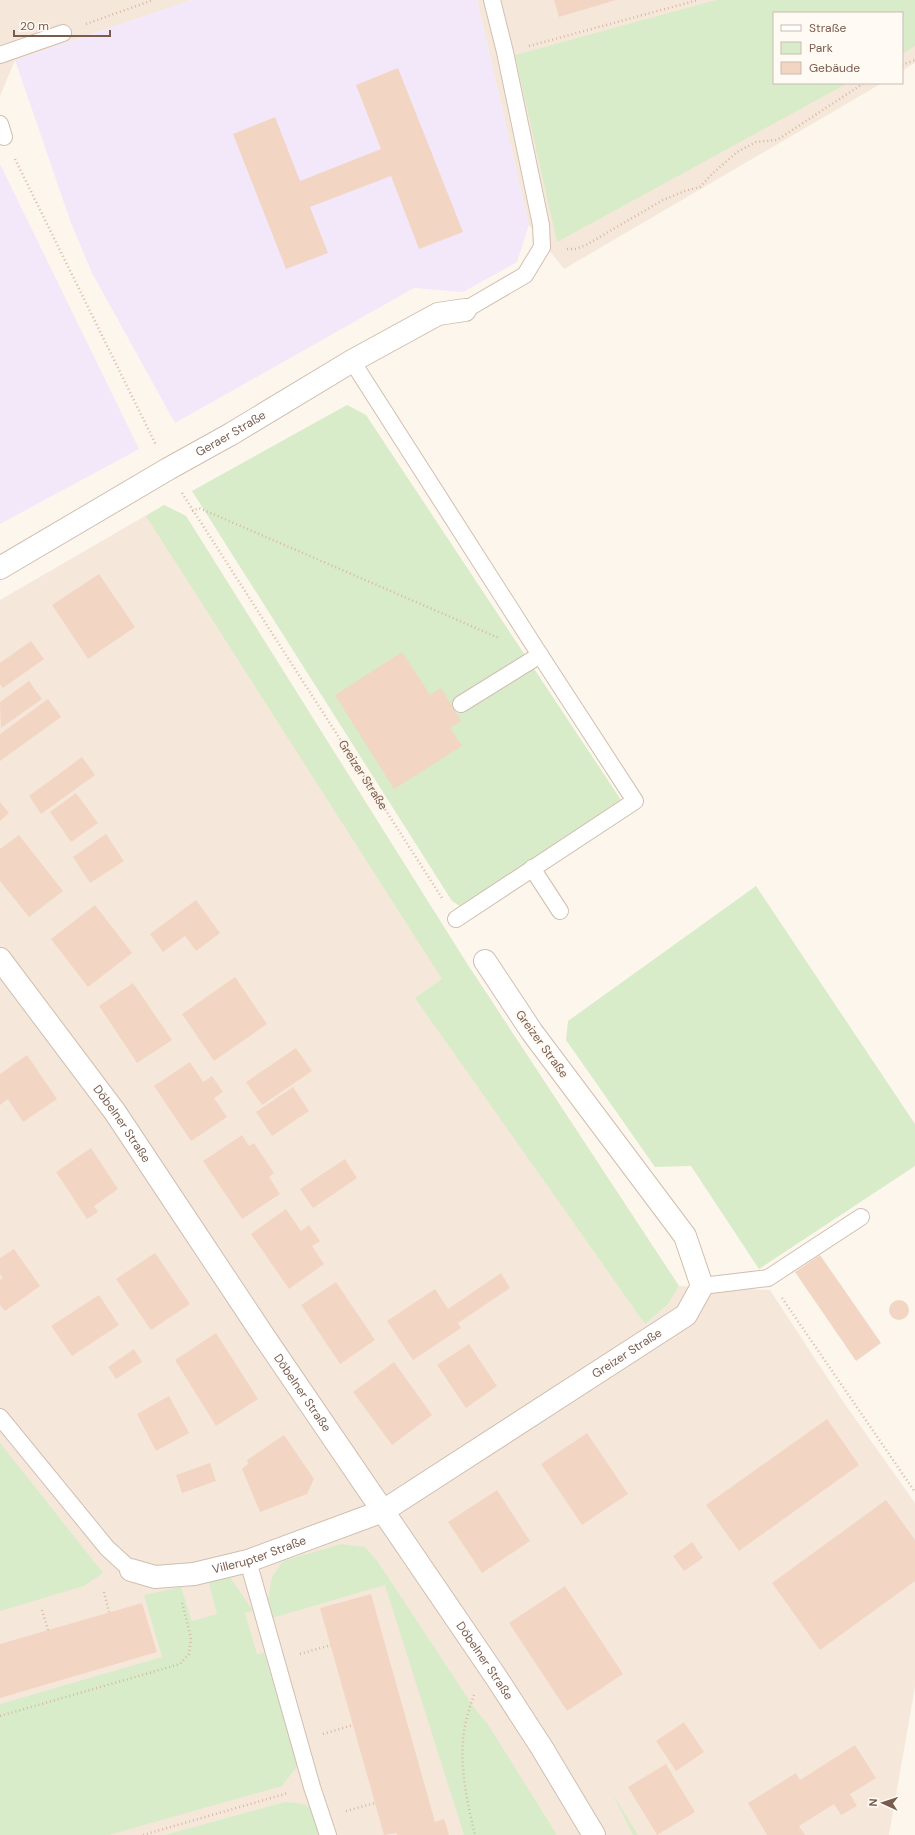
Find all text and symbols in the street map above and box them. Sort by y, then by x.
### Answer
scale bar [14,12,110,38]
legend [773,12,903,84]
text: 20 m [20,18,49,34]
text: Straße [809,20,846,36]
text: Park [809,40,833,56]
text: Gebäude [809,60,860,76]
street label: Geraer Straße [193,407,269,460]
street label: Greizer Straße [335,737,391,813]
street label: Greizer Straße [512,1007,572,1081]
street label: Döbelner Straße [89,1082,154,1166]
street label: Greizer Straße [589,1325,665,1382]
street label: Döbelner Straße [270,1351,335,1435]
street label: Villerupter Straße [210,1532,308,1577]
street label: Döbelner Straße [453,1618,517,1703]
north arrow [863,1783,903,1823]
text: N [866,1798,880,1807]

